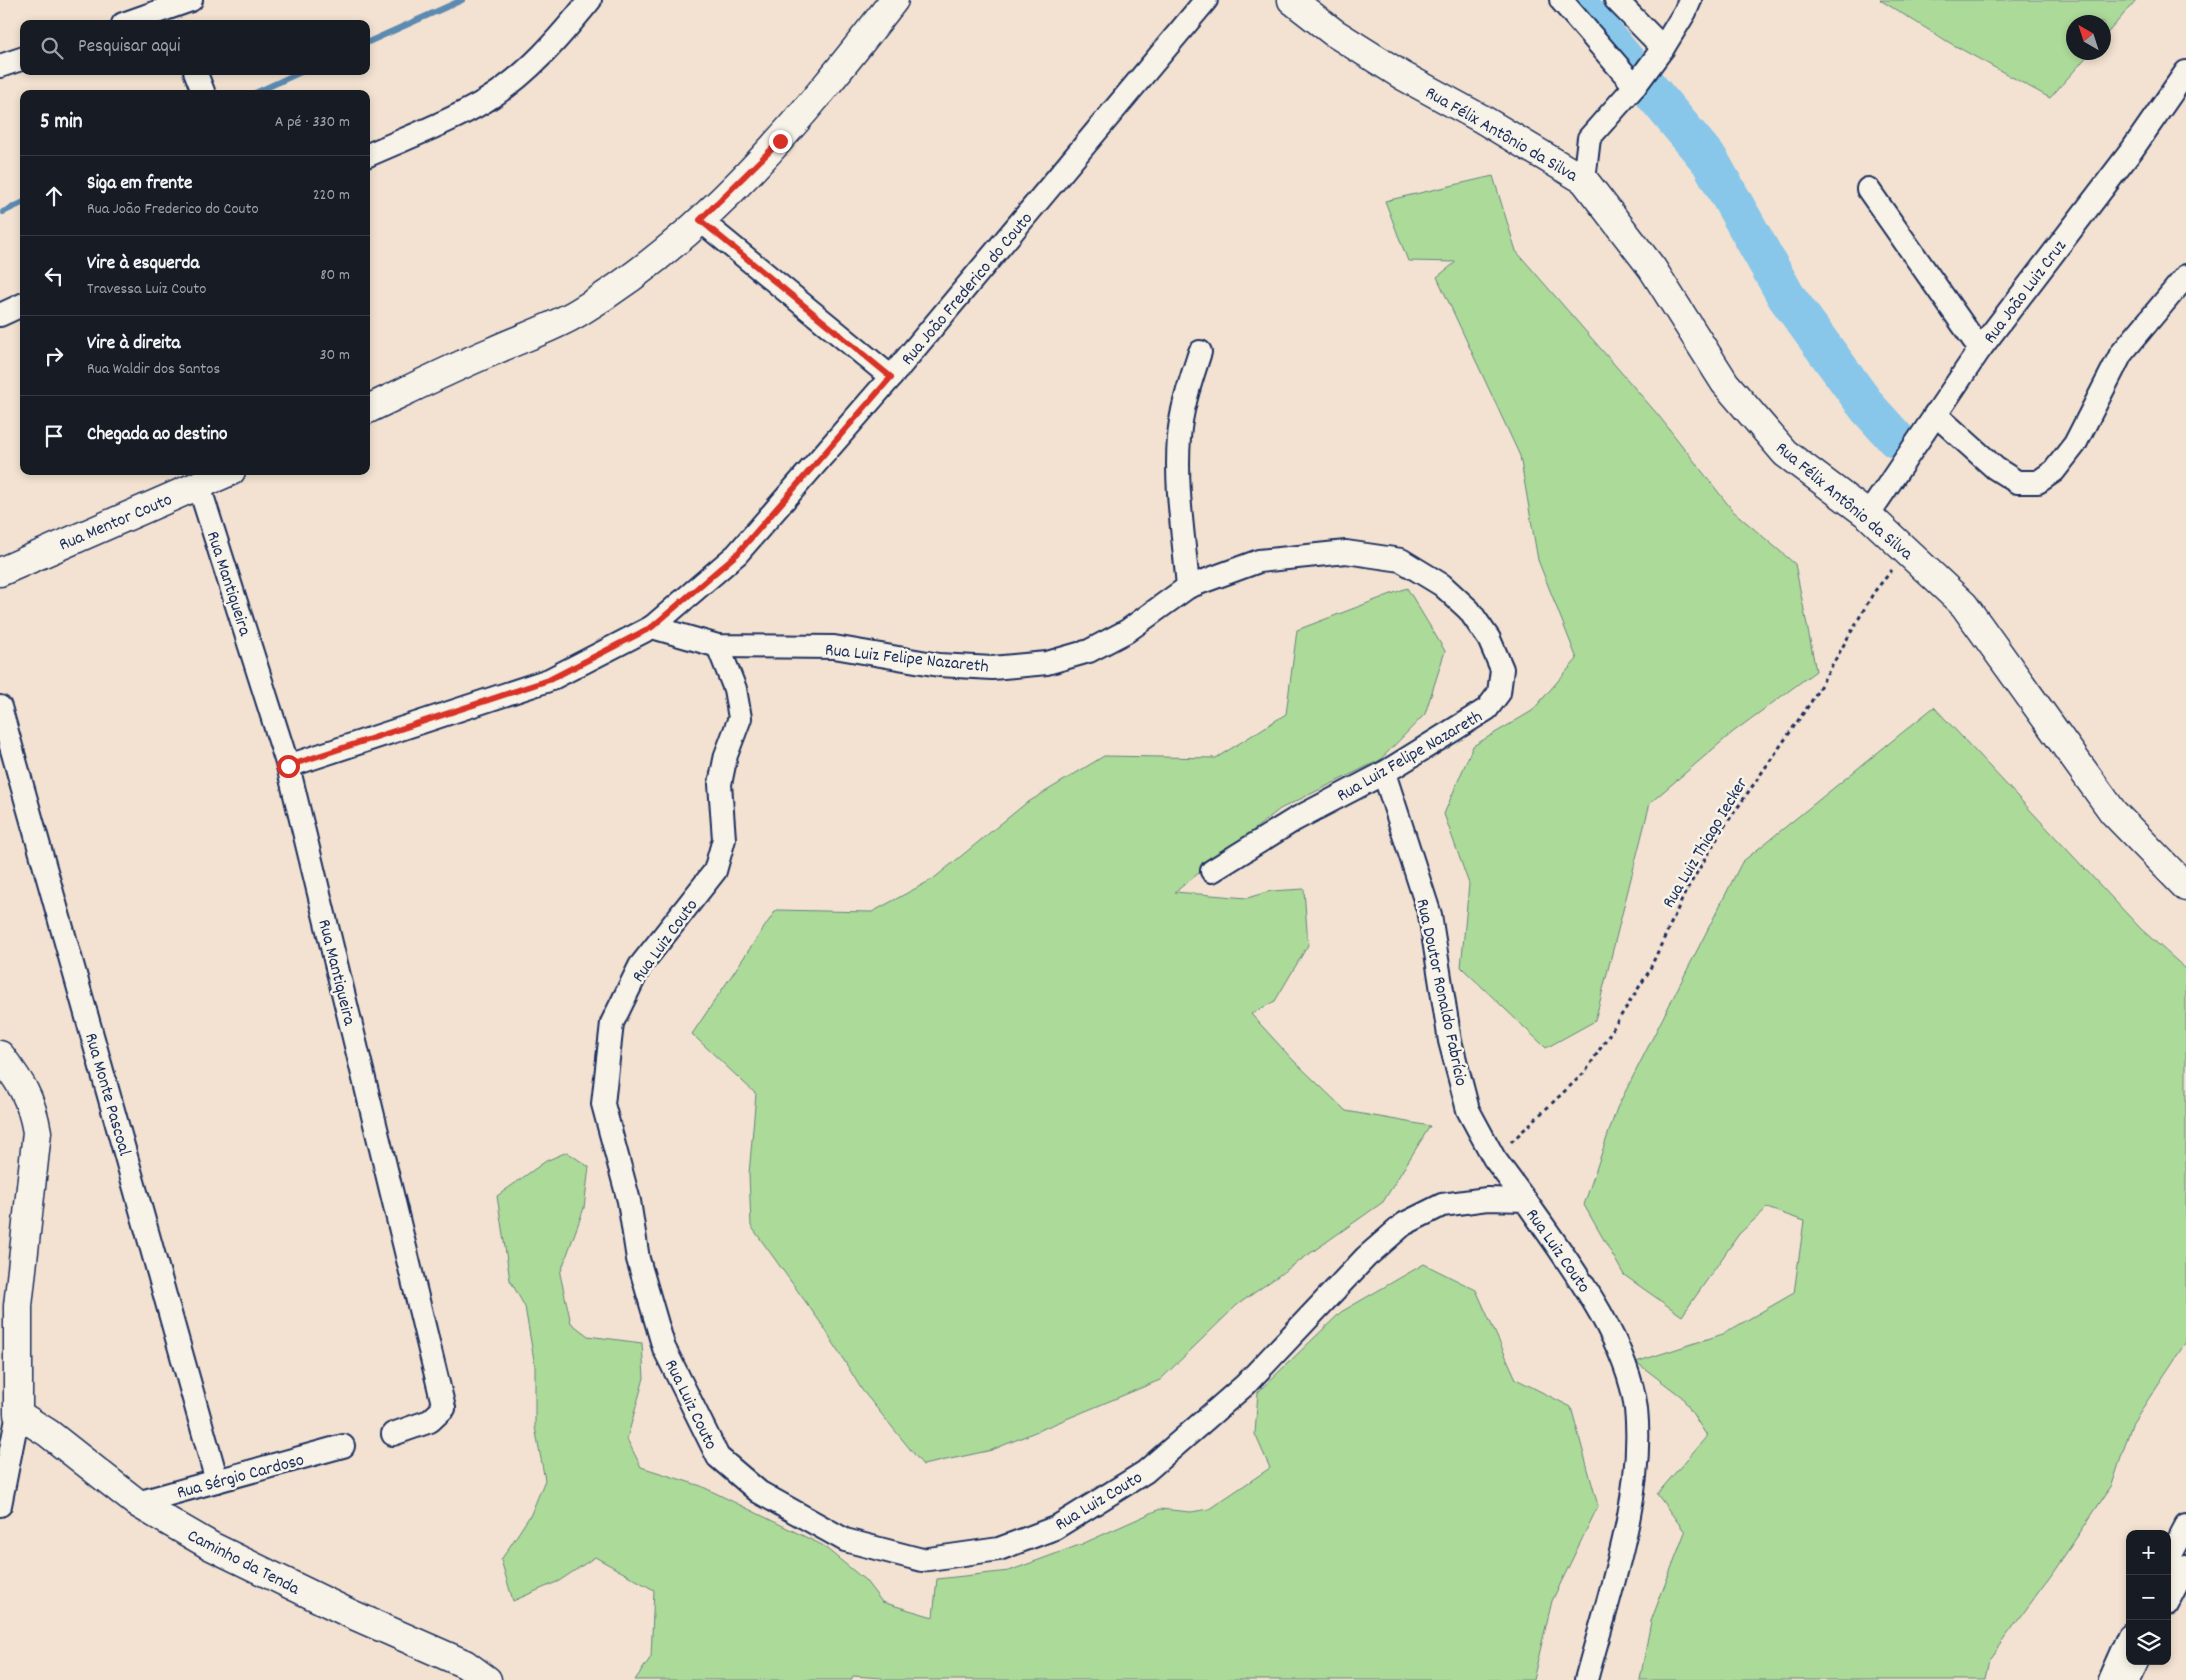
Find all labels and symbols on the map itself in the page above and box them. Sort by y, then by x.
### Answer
north arrow [2066,15,2111,60]
street label: Rua Félix Antônio da Silva [1420,81,1582,189]
route end [769,130,792,153]
street label: Rua João Frederico do Couto [896,208,1040,372]
street label: Rua João Luiz Cruz [1979,235,2073,350]
street label: Rua Félix Antônio da Silva [1769,437,1918,567]
street label: Rua Mentor Couto [56,488,176,558]
street label: Rua Mantiqueira [199,528,256,640]
street label: Rua Luiz Felipe Nazareth [824,638,990,681]
street label: Rua Luiz Felipe Nazareth [1333,705,1488,809]
route start [277,755,300,778]
street label: Rua Luiz Thiago Iecker [1657,773,1755,913]
street label: Rua Luiz Couto [627,895,705,988]
street label: Rua Doutor Ronaldo Fabrício [1408,897,1473,1088]
street label: Rua Mantiqueira [310,917,361,1029]
street label: Rua Monte Pascoal [77,1030,136,1160]
street label: Rua Luiz Couto [1519,1204,1595,1299]
street label: Rua Luiz Couto [657,1356,722,1455]
street label: Rua Sérgio Cardoso [174,1448,307,1506]
street label: Rua Luiz Couto [1051,1466,1148,1538]
street label: Caminho da Tenda [182,1524,304,1603]

